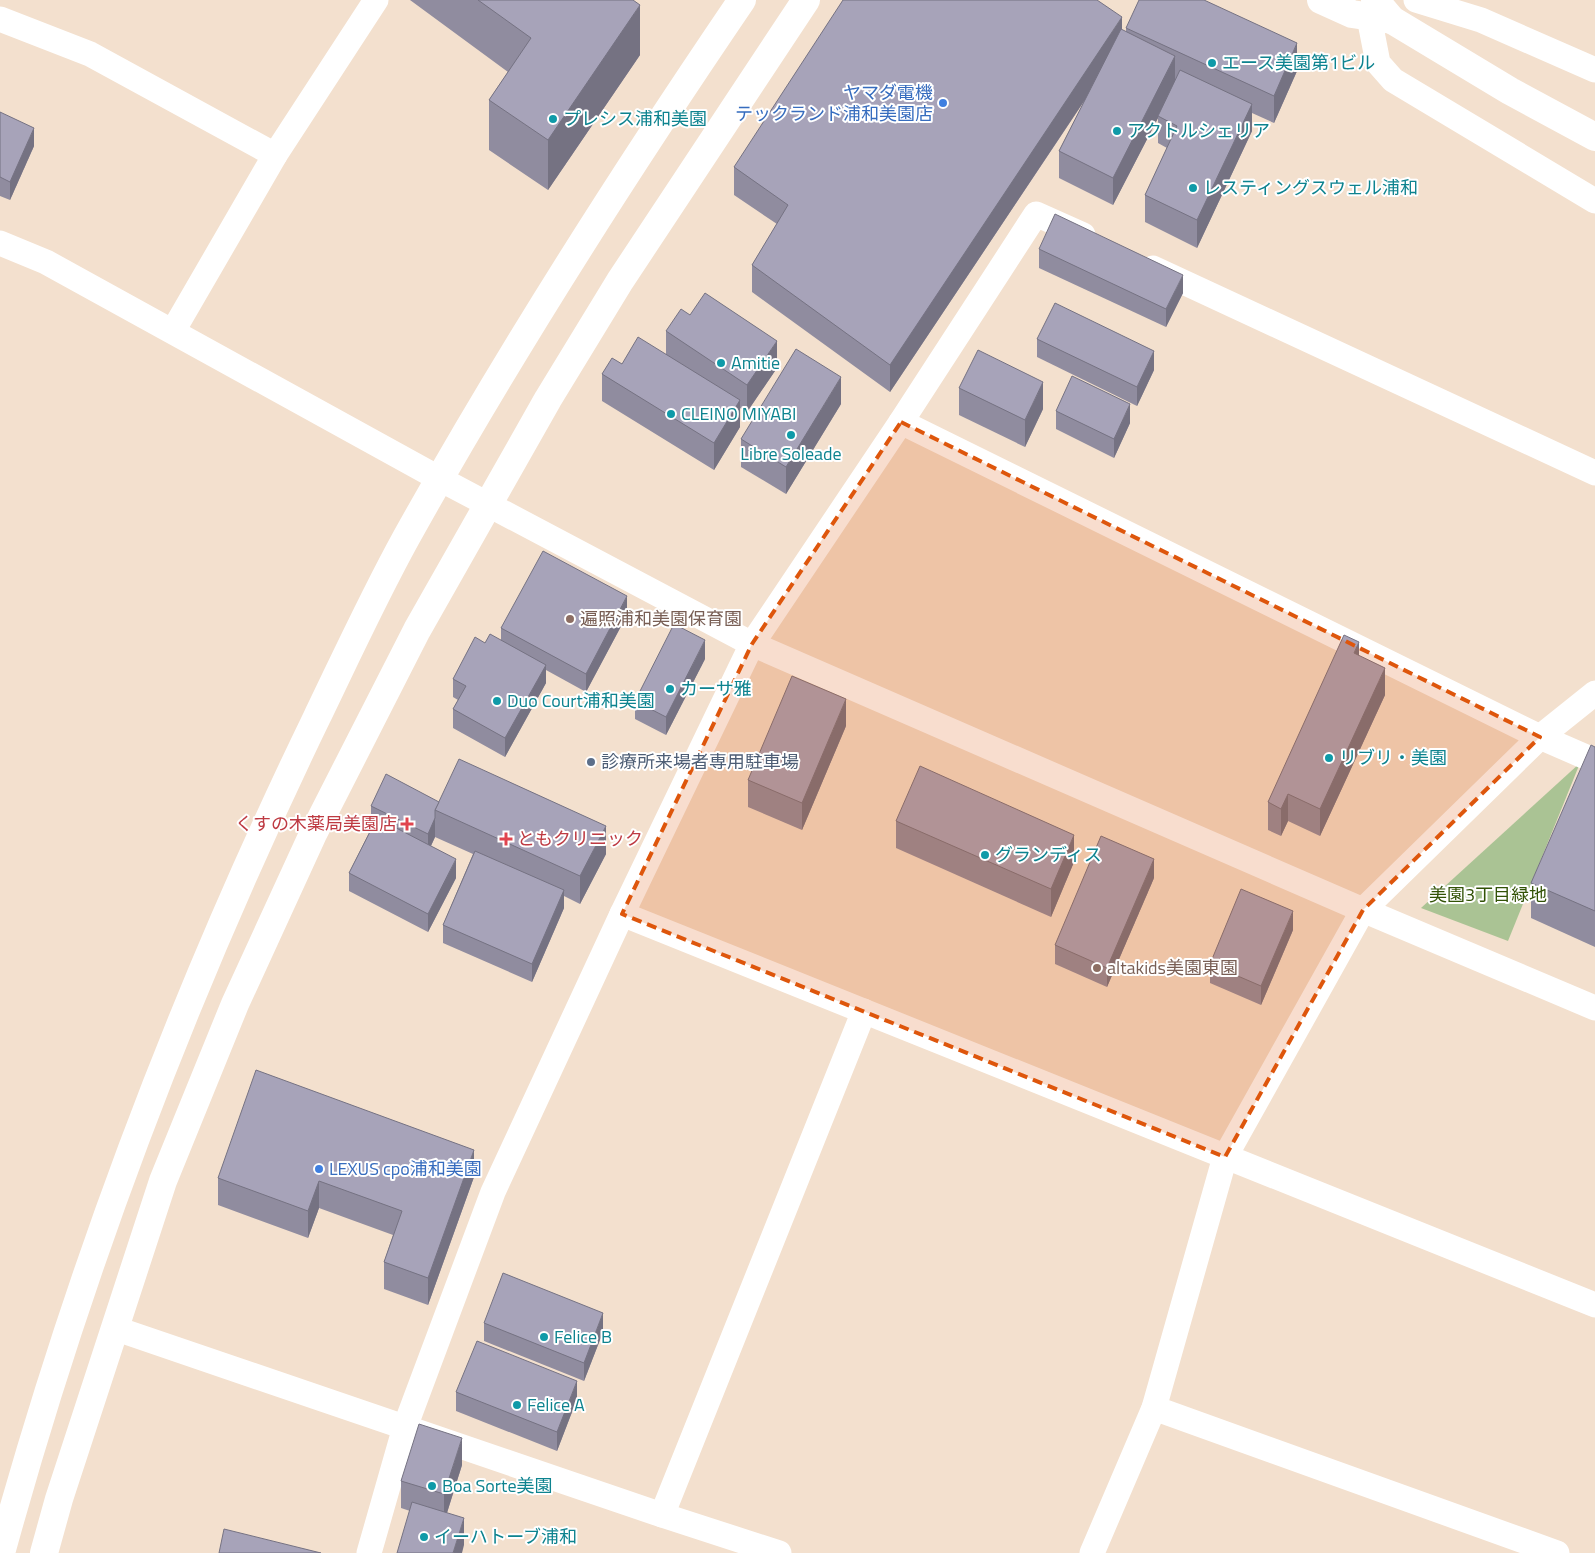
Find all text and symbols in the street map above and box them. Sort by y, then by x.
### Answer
place label: エース美園第1ビル [1222,49,1375,76]
marker: エース美園第1ビル [1206,57,1218,69]
place label: ヤマダ電機 テックランド浦和美園店 [735,79,933,127]
marker: ヤマダ電機 テックランド浦和美園店 [937,97,949,109]
place label: プレシス浦和美園 [563,105,707,132]
marker: プレシス浦和美園 [547,113,559,125]
place label: アクトルシェリア [1127,117,1270,144]
marker: アクトルシェリア [1111,125,1123,137]
place label: レスティングスウェル浦和 [1203,174,1418,201]
marker: レスティングスウェル浦和 [1187,182,1199,194]
place label: Amitie [731,349,780,376]
marker: Amitie [715,357,727,369]
place label: CLEINO MIYABI [681,400,796,427]
marker: CLEINO MIYABI [665,408,677,420]
marker: Libre Soleade [785,429,797,441]
place label: Libre Soleade [740,440,842,467]
place label: 遍照浦和美園保育園 [580,605,742,632]
marker: 遍照浦和美園保育園 [564,613,576,625]
place label: カーサ雅 [680,675,752,702]
marker: カーサ雅 [664,683,676,695]
place label: Duo Court浦和美園 [507,687,655,714]
marker: Duo Court浦和美園 [491,695,503,707]
place label: リブリ・美園 [1339,744,1447,771]
place label: 診療所来場者専用駐車場 [601,748,799,775]
marker: リブリ・美園 [1323,752,1335,764]
marker: 診療所来場者専用駐車場 [585,756,597,768]
place label: くすの木薬局美園店 [235,810,397,837]
marker: くすの木薬局美園店 [401,818,413,830]
place label: ともクリニック [517,825,643,852]
marker: ともクリニック [499,832,513,846]
place label: グランディス [995,841,1102,868]
marker: グランディス [979,849,991,861]
park label: 美園3丁目緑地 [1429,881,1547,908]
place label: altakids美園東園 [1107,954,1238,981]
marker: altakids美園東園 [1091,962,1103,974]
place label: LEXUS cpo浦和美園 [329,1155,482,1182]
marker: LEXUS cpo浦和美園 [313,1163,325,1175]
place label: Felice B [554,1323,612,1350]
marker: Felice B [538,1331,550,1343]
place label: Felice A [527,1391,585,1418]
marker: Felice A [511,1399,523,1411]
place label: Boa Sorte美園 [442,1472,552,1499]
marker: Boa Sorte美園 [426,1480,438,1492]
place label: イーハトーブ浦和 [434,1523,577,1550]
marker: イーハトーブ浦和 [418,1531,430,1543]

